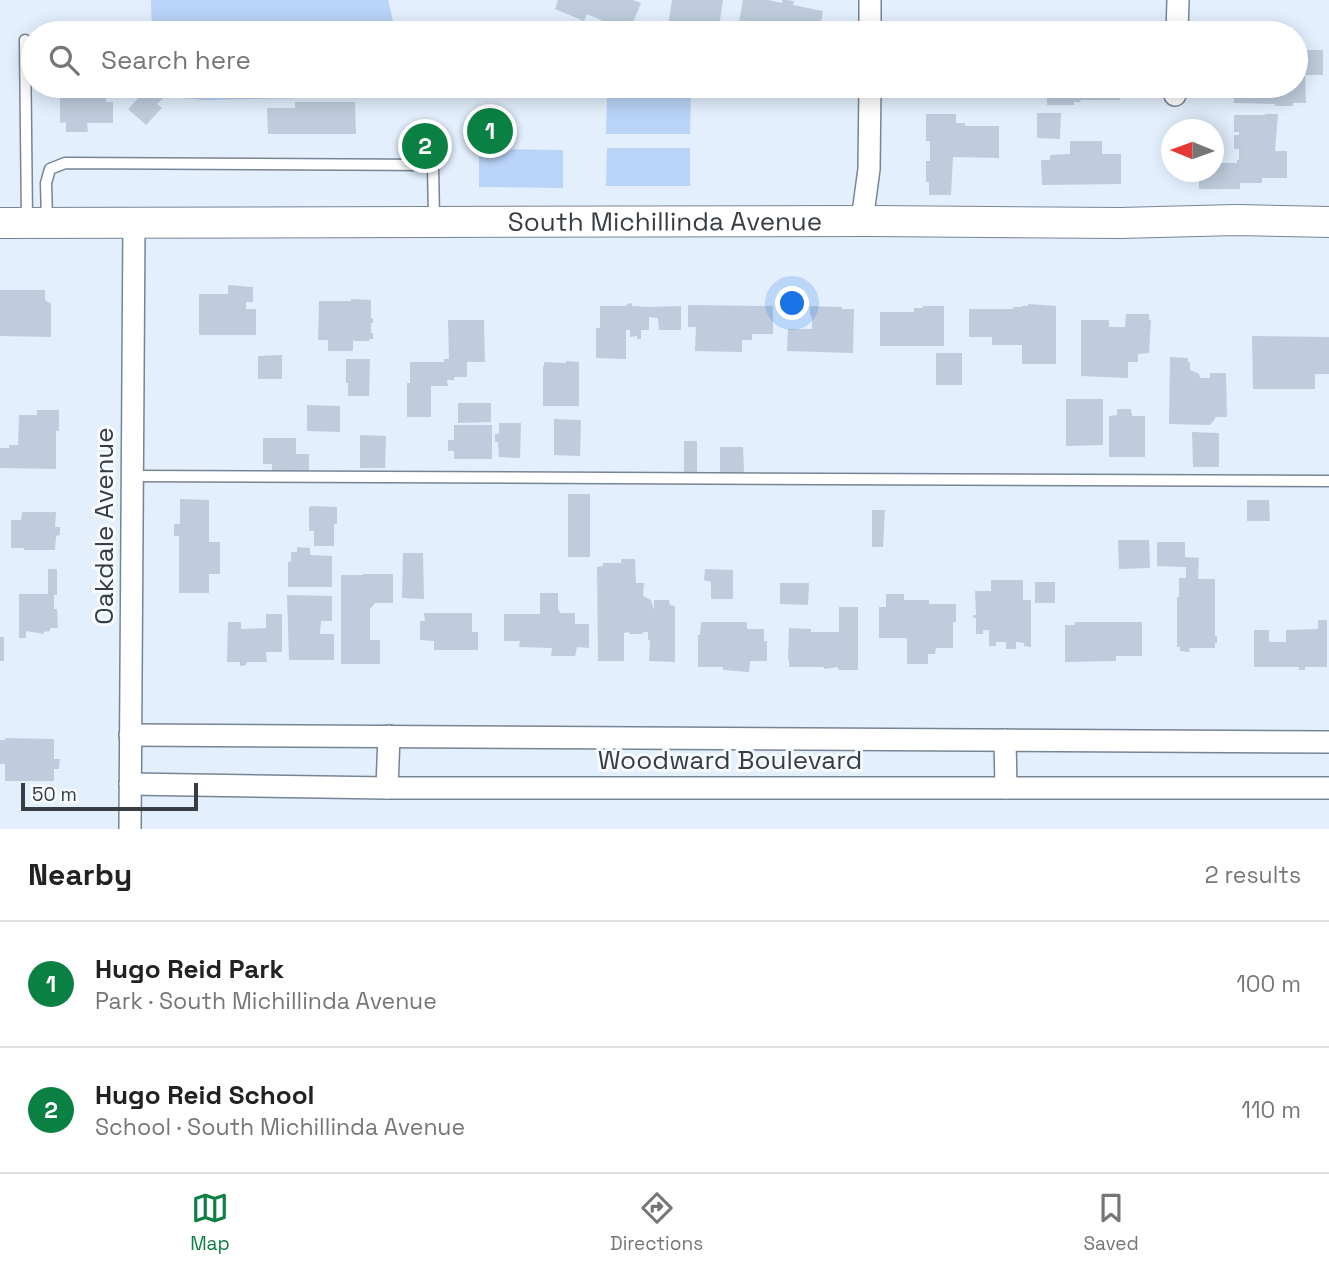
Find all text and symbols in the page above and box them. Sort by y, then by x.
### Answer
search box [21,21,1308,98]
icon: search [45,41,83,79]
text: Search here [101,43,251,77]
pin: 1 [467,105,513,157]
north arrow [1161,119,1224,182]
pin: 2 [402,120,448,172]
street label: South Michillinda Avenue [508,204,822,239]
your location [775,286,809,320]
street label: Oakdale Avenue [87,427,121,625]
street label: Woodward Boulevard [598,743,862,777]
scale bar [21,780,198,812]
text: 50 m [32,782,77,807]
text: Nearby [28,855,132,894]
text: 2 results [1205,860,1301,890]
text: Hugo Reid Park [95,952,284,986]
text: 1 [46,969,56,999]
text: 100 m [1236,969,1301,999]
text: Park · South Michillinda Avenue [95,986,437,1016]
text: Hugo Reid School [95,1078,314,1112]
text: 2 [44,1095,58,1125]
text: 110 m [1241,1095,1301,1125]
text: School · South Michillinda Avenue [95,1112,465,1142]
tab: Map [190,1189,230,1256]
tab: Directions [610,1189,703,1256]
tab: Saved [1083,1189,1139,1256]

